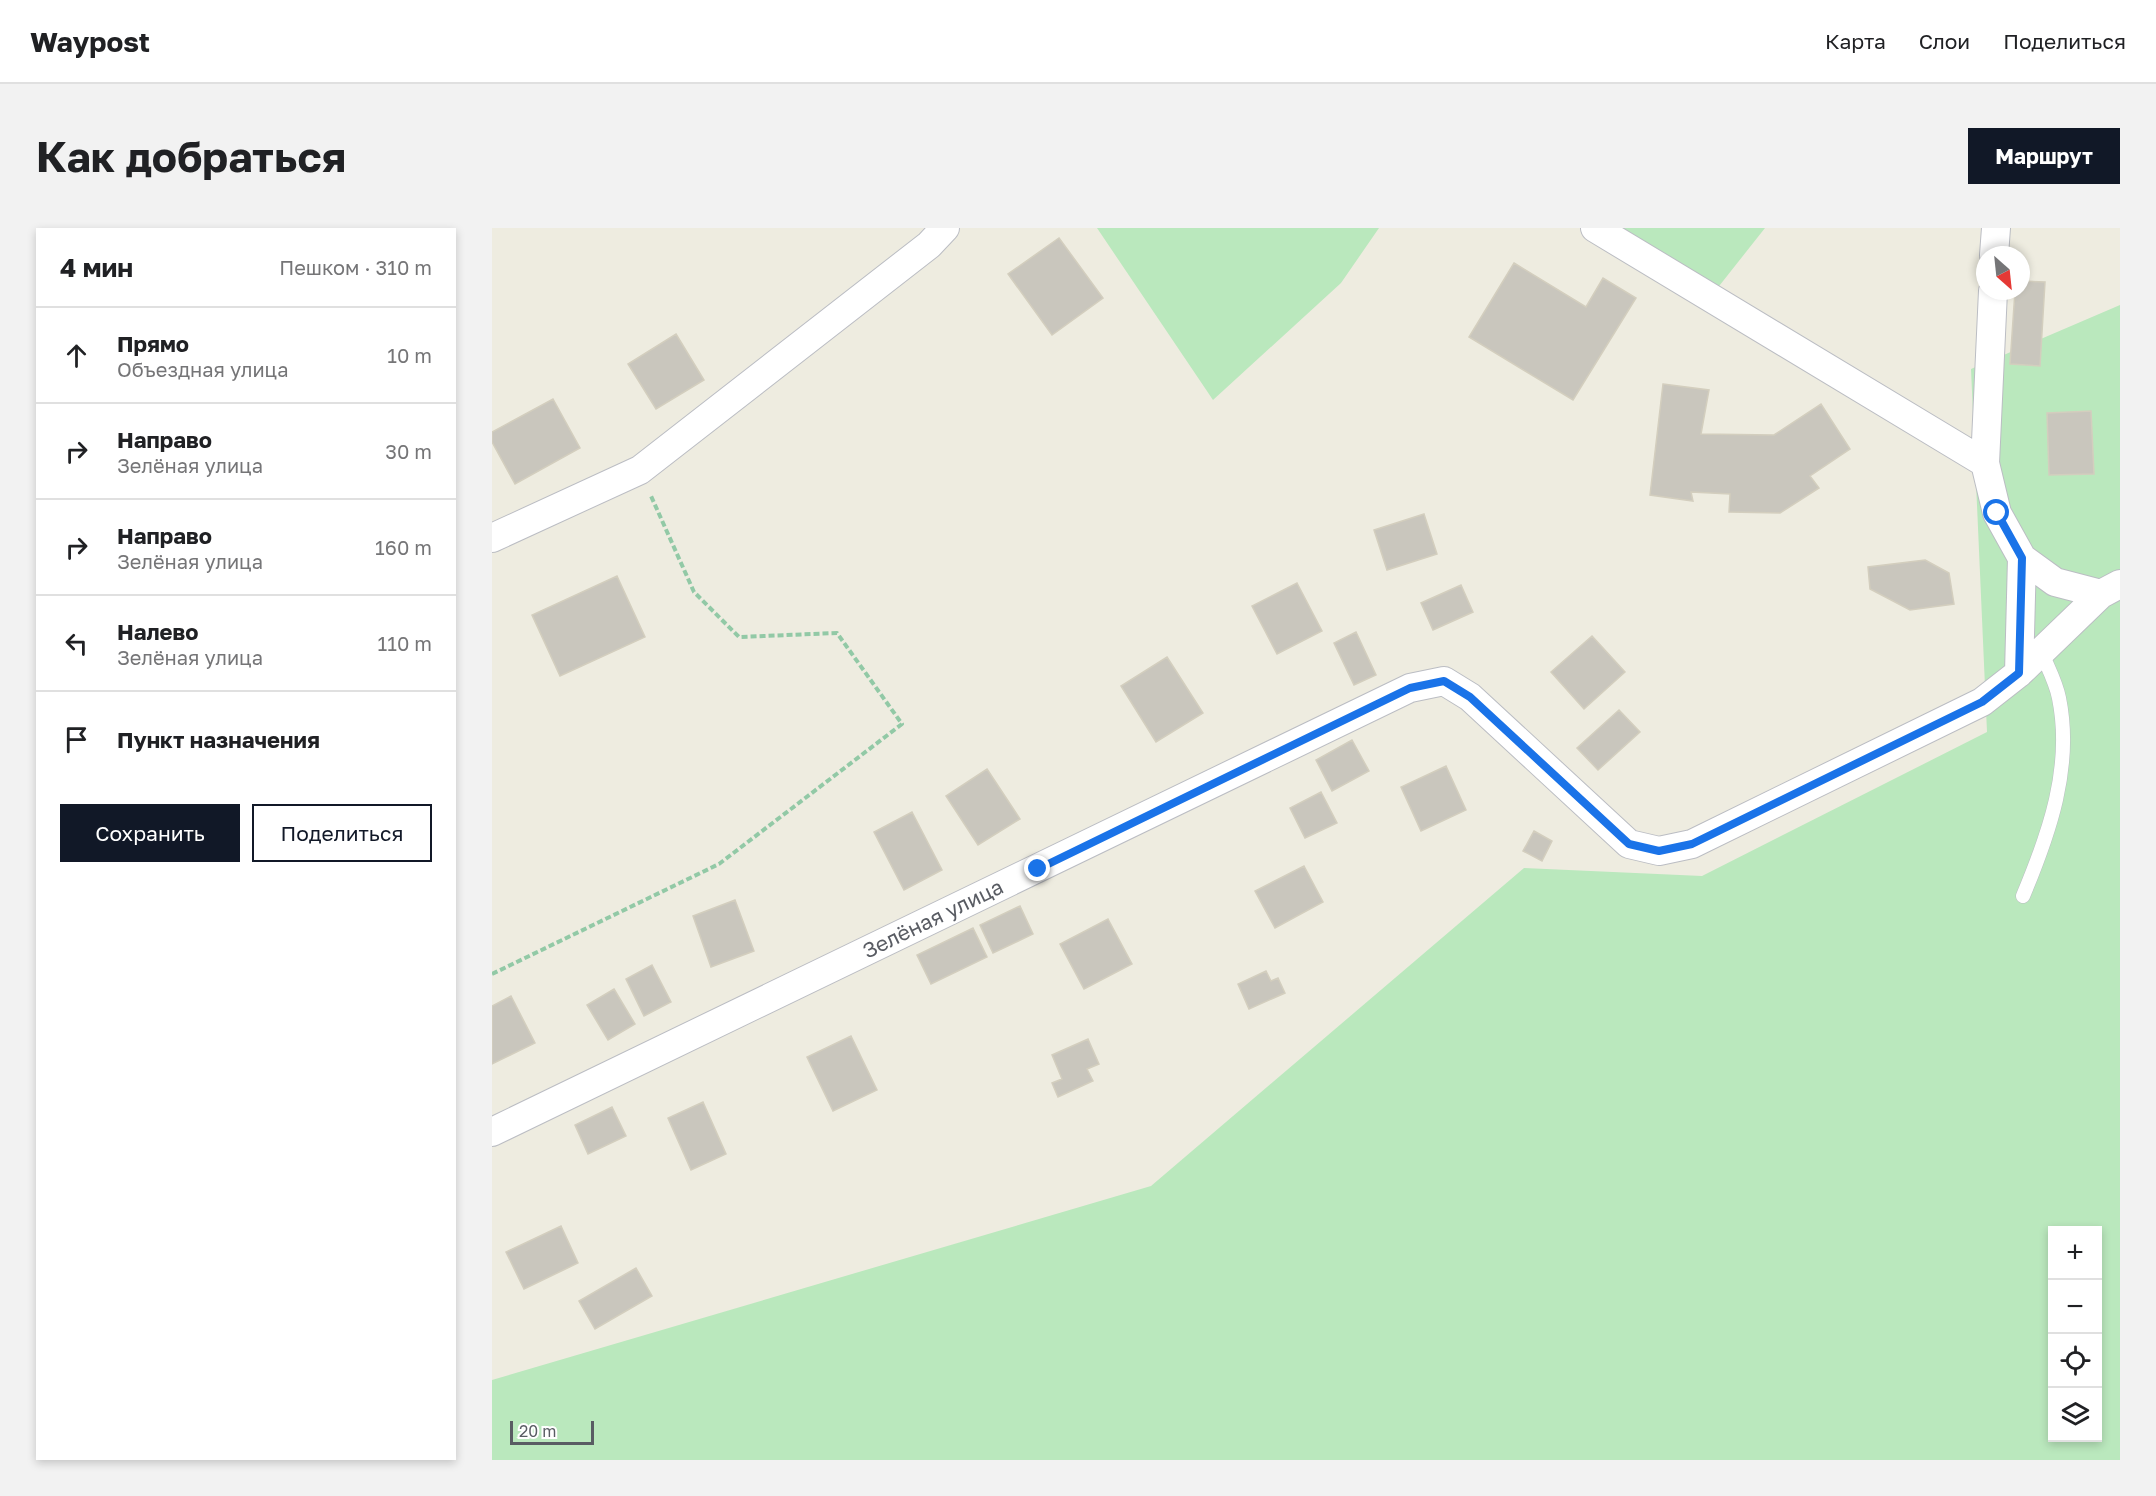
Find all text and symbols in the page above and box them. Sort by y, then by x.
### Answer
text: Waypost [30,25,150,58]
text: Карта [1825,28,1886,54]
text: Слои [1919,28,1970,54]
text: Поделиться [2003,28,2126,54]
button: Маршрут [1968,128,2120,184]
text: Как добраться [36,131,346,181]
north arrow [1976,246,2030,300]
text: 4 мин [60,252,133,283]
text: Пешком · 310 m [279,255,432,279]
text: Прямо [117,330,189,357]
icon: ahead [60,339,93,372]
text: 10 m [387,343,432,367]
text: Объездная улица [117,357,289,381]
text: Направо [117,426,212,453]
icon: right [60,435,93,468]
text: 30 m [385,439,432,463]
text: Зелёная улица [117,453,263,477]
route start [1983,499,2009,525]
text: Направо [117,522,212,549]
icon: right [60,531,93,564]
text: 160 m [375,535,432,559]
text: Зелёная улица [117,549,263,573]
text: Налево [117,618,199,645]
icon: left [60,627,93,660]
text: 110 m [378,631,432,655]
text: Зелёная улица [117,645,263,669]
icon: arrive [60,723,93,756]
text: Пункт назначения [117,726,320,753]
button: Сохранить [60,804,240,862]
button: Поделиться [252,804,432,862]
route end [1024,855,1050,881]
street label: Зелёная улица [858,873,1007,963]
map controls [2048,1226,2102,1442]
button: + [2048,1226,2102,1280]
button: − [2048,1280,2102,1334]
button: locate [2048,1334,2102,1388]
button: layers [2048,1388,2102,1442]
scale bar [510,1418,594,1446]
text: 20 m [519,1421,556,1441]

